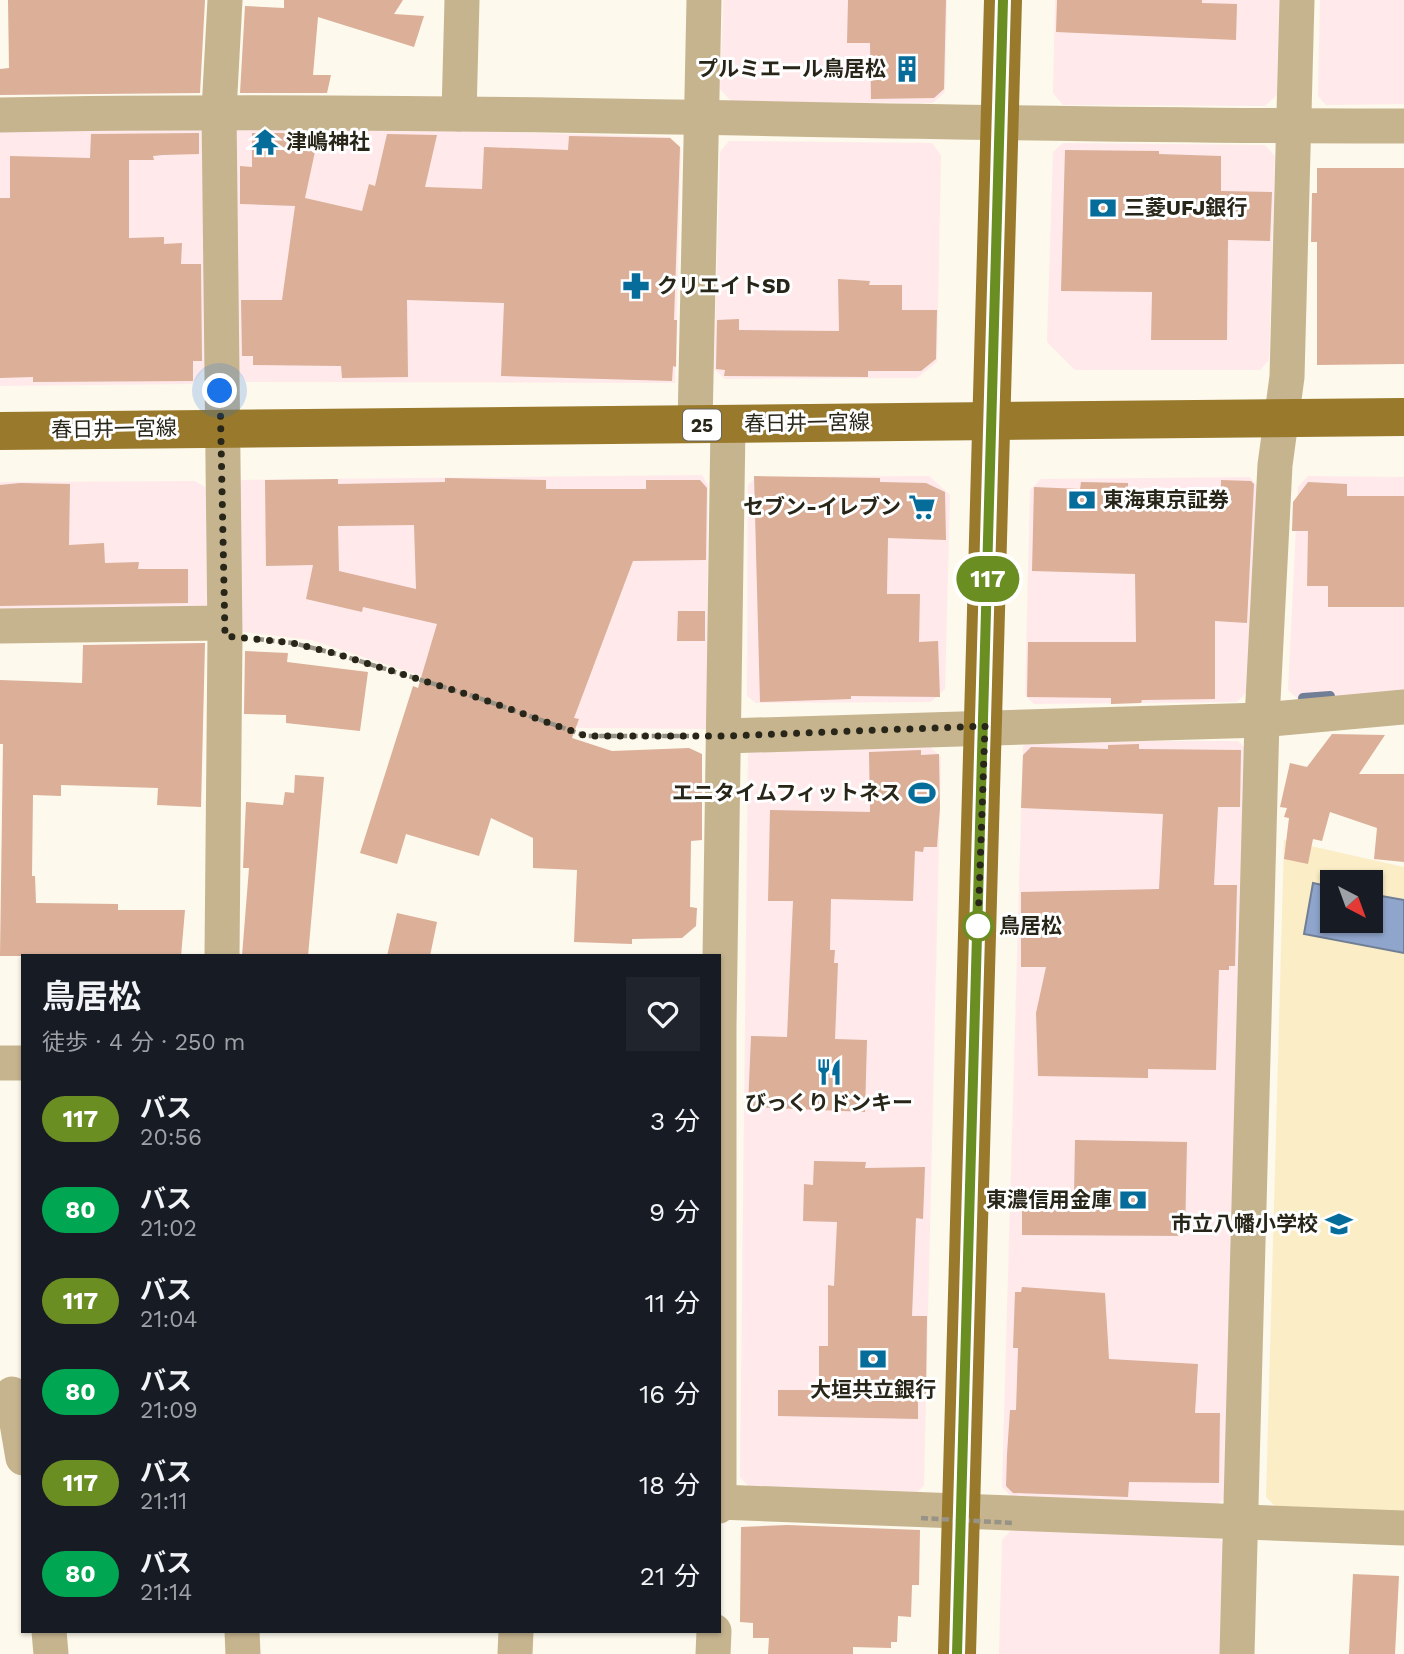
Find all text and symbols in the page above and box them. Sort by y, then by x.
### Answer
building icon: プルミエール鳥居松 [892,54,922,84]
place label: プルミエール鳥居松 [697,56,886,81]
temple icon: 津嶋神社 [250,127,280,157]
place label: 津嶋神社 [286,129,370,154]
bank icon: 三菱UFJ銀行 [1088,193,1118,223]
place label: 三菱UFJ銀行 [1124,195,1247,220]
pharmacy icon: クリエイトSD [621,271,651,301]
place label: クリエイトSD [657,273,791,298]
your location [202,373,237,408]
street label: 春日井一宮線 [744,409,870,436]
road number: 25 [683,410,721,440]
street label: 春日井一宮線 [51,415,177,442]
bank icon: 東海東京証券 [1067,485,1097,515]
place label: 東海東京証券 [1103,487,1229,512]
supermarket icon: セブン-イレブン [907,492,937,522]
place label: セブン-イレブン [743,494,901,519]
line badge: 117 [948,556,1028,602]
text: 117 [970,565,1006,593]
sports icon: エニタイムフィットネス [907,778,937,808]
place label: エニタイムフィットネス [672,780,901,805]
north arrow [1320,870,1382,933]
map controls [1320,870,1383,933]
marker: 鳥居松 [963,911,993,941]
place label: 鳥居松 [999,913,1062,938]
text: 鳥居松 [42,977,141,1016]
button: heart [626,977,700,1051]
text: 徒歩 · 4 分 · 250 m [42,1029,246,1056]
restaurant icon: びっくりドンキー [814,1057,844,1087]
place label: びっくりドンキー [745,1090,913,1115]
text: バス [140,1093,192,1123]
text: 117 [63,1105,98,1133]
text: 3 分 [650,1106,700,1136]
text: 20:56 [140,1124,202,1151]
text: バス [140,1184,192,1214]
bank icon: 東濃信用金庫 [1118,1185,1148,1215]
place label: 東濃信用金庫 [986,1187,1112,1212]
text: 80 [65,1196,96,1224]
text: 9 分 [649,1197,700,1227]
school or university icon: 市立八幡小学校 [1324,1209,1354,1239]
place label: 市立八幡小学校 [1171,1211,1318,1236]
text: 21:02 [140,1215,197,1242]
text: バス [140,1275,192,1305]
text: 117 [63,1287,98,1315]
text: 11 分 [645,1288,700,1318]
text: 21:04 [140,1306,198,1333]
bank icon: 大垣共立銀行 [858,1344,888,1374]
text: バス [140,1366,192,1396]
place label: 大垣共立銀行 [810,1377,936,1402]
text: 80 [65,1378,96,1406]
text: 16 分 [639,1379,700,1409]
text: 21:09 [140,1397,198,1424]
text: バス [140,1457,192,1487]
text: 117 [63,1469,98,1497]
text: 18 分 [639,1470,700,1500]
text: 21:11 [140,1488,187,1515]
text: バス [140,1548,192,1578]
text: 80 [65,1560,96,1588]
text: 21 分 [640,1561,700,1591]
text: 21:14 [140,1579,192,1606]

